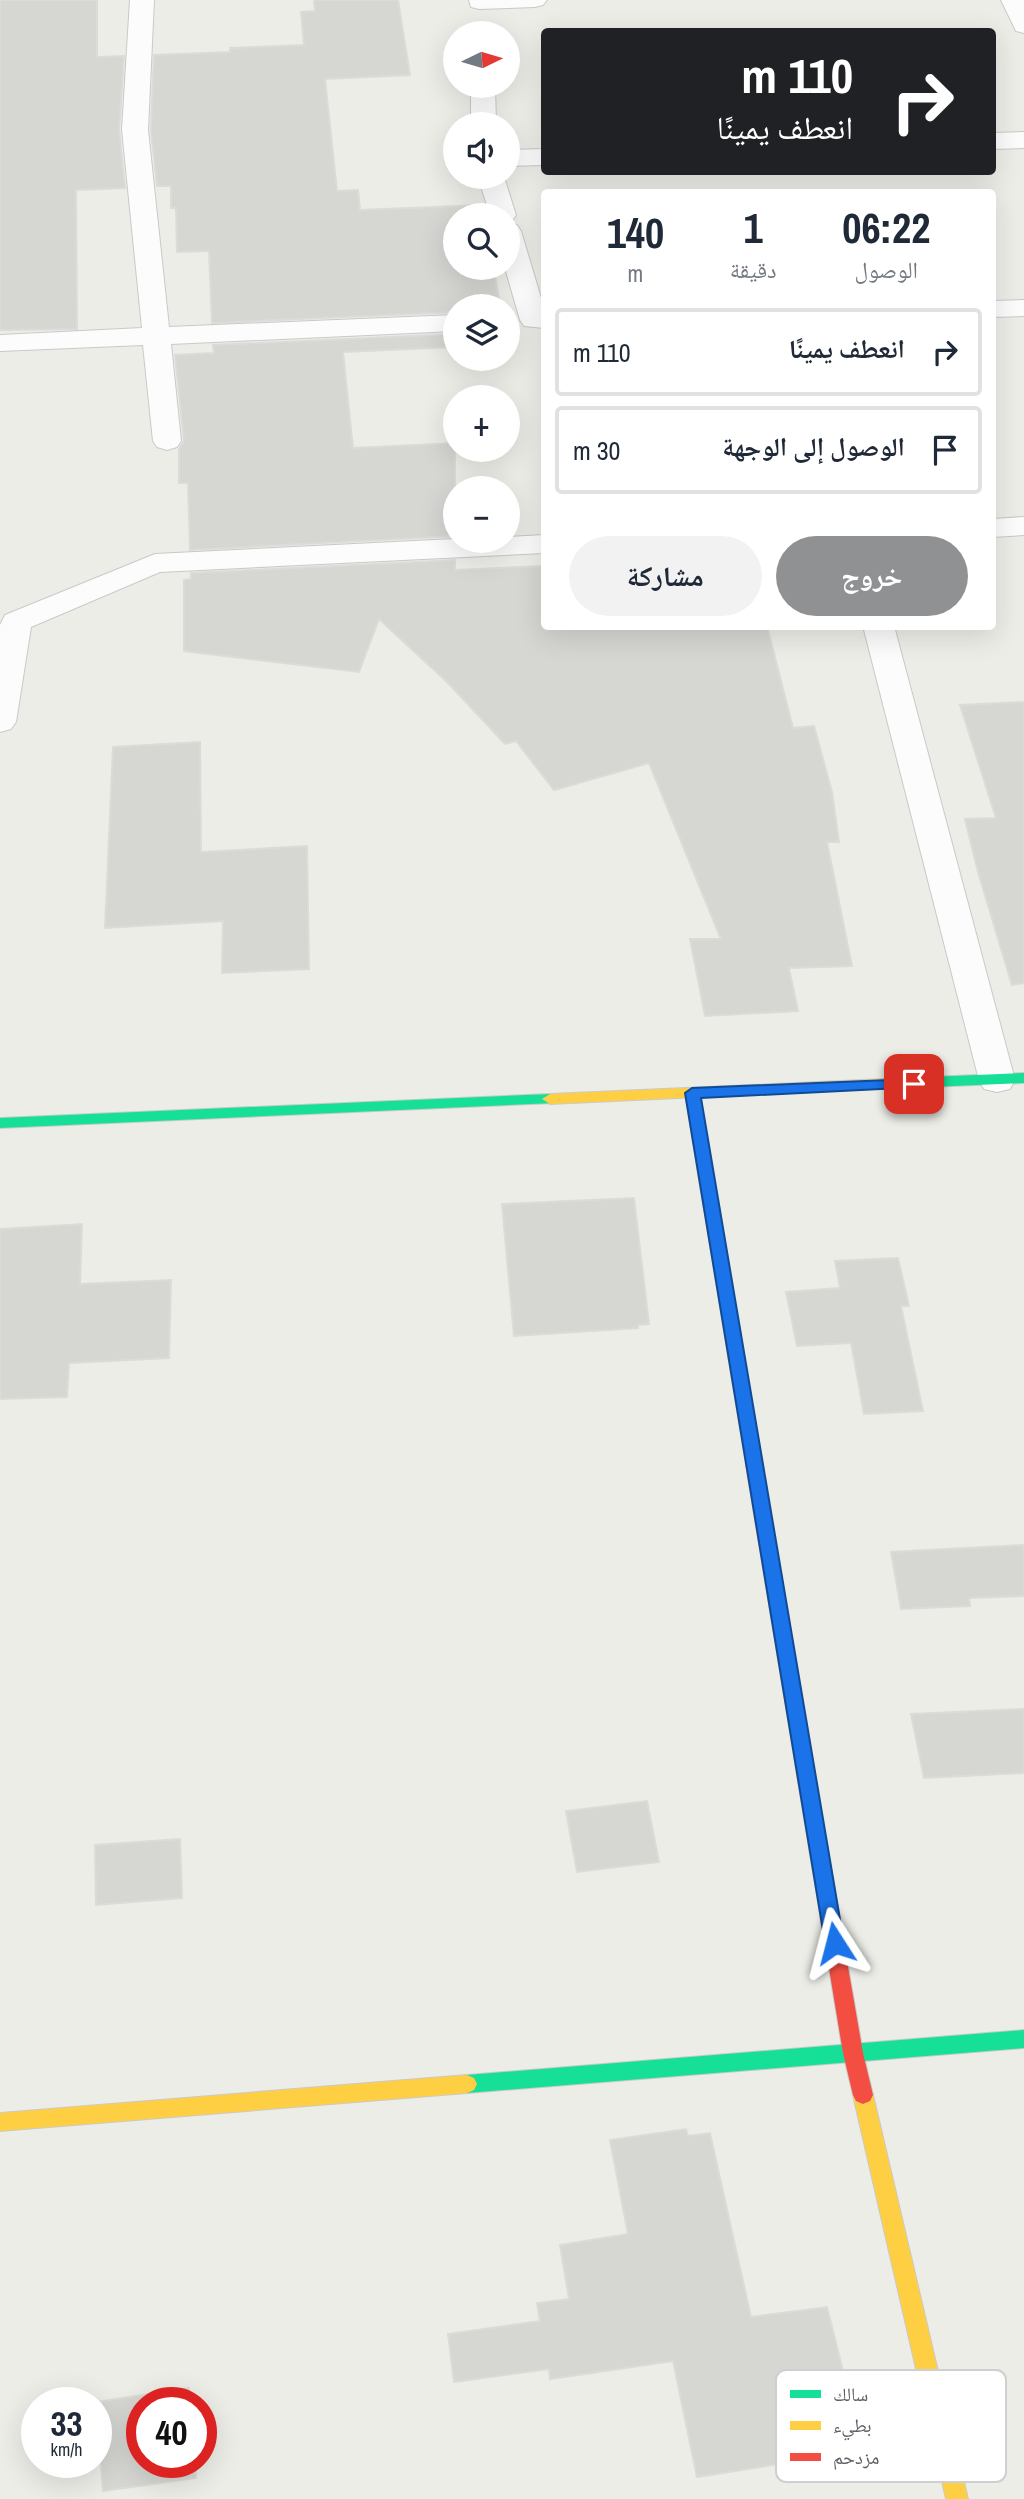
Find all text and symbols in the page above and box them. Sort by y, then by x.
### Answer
north arrow [443,21,520,98]
map controls [443,21,520,553]
text: 110 m [741,42,853,108]
icon: right [877,56,968,147]
text: انعطف يمينًا [717,106,853,149]
button: sound [443,112,520,189]
text: 1 [744,200,763,256]
text: 06:22 [842,200,930,256]
button: search [443,203,520,280]
text: 140 [607,205,664,261]
text: دقيقة [730,254,777,285]
text: الوصول [854,254,918,285]
text: m [628,258,643,289]
button: layers [443,294,520,371]
text: انعطف يمينًا [789,331,905,366]
icon: right [926,333,964,371]
text: 110 m [573,335,631,370]
button: + [443,385,520,462]
text: الوصول إلى الوجهة [722,429,905,464]
icon: arrive [926,431,964,469]
text: 30 m [573,433,620,468]
button: − [443,476,520,553]
button: مشاركة [569,536,762,616]
button: خروج [776,536,968,616]
pin [884,1054,944,1114]
icon: arrive [895,1065,933,1103]
position arrow [798,1906,872,1980]
legend [776,2370,1006,2482]
text: سالك [833,2381,868,2407]
speed limit sign: 40 [126,2387,217,2478]
text: 33 [51,2400,82,2447]
text: بطيء [833,2412,872,2441]
text: km/h [51,2437,83,2462]
text: مزدحم [833,2444,879,2470]

